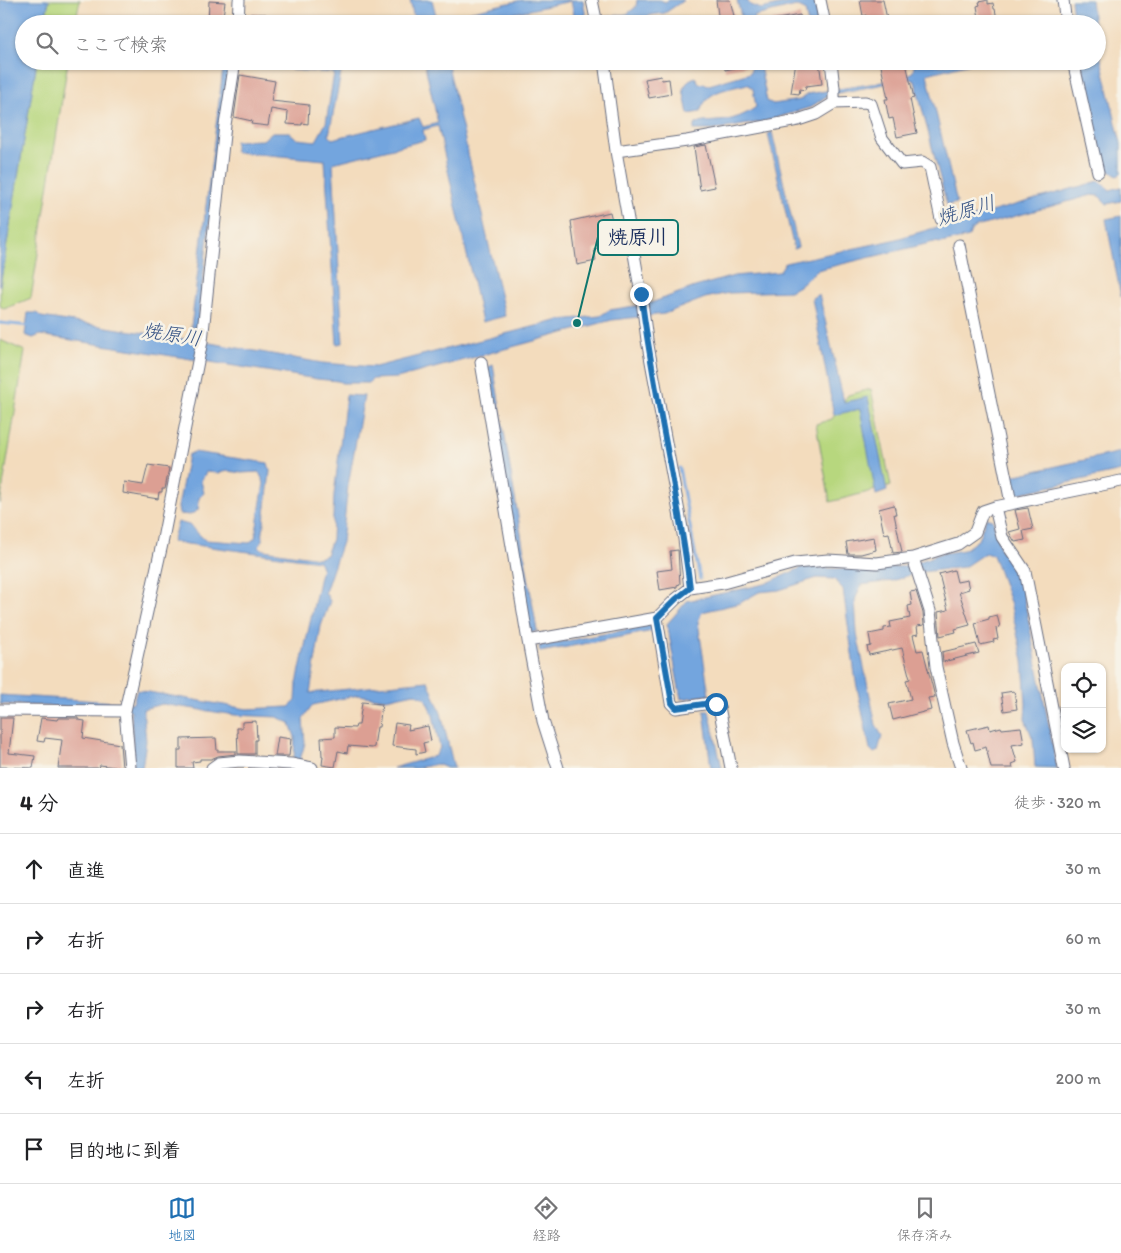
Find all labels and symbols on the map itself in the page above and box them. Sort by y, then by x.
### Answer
water label: 焼原川 [934,190,998,230]
callout: 焼原川 [598,220,678,255]
text: 焼原川 [608,225,668,249]
route end [630,283,653,306]
water label: 焼原川 [140,317,204,351]
route start [705,693,728,716]

